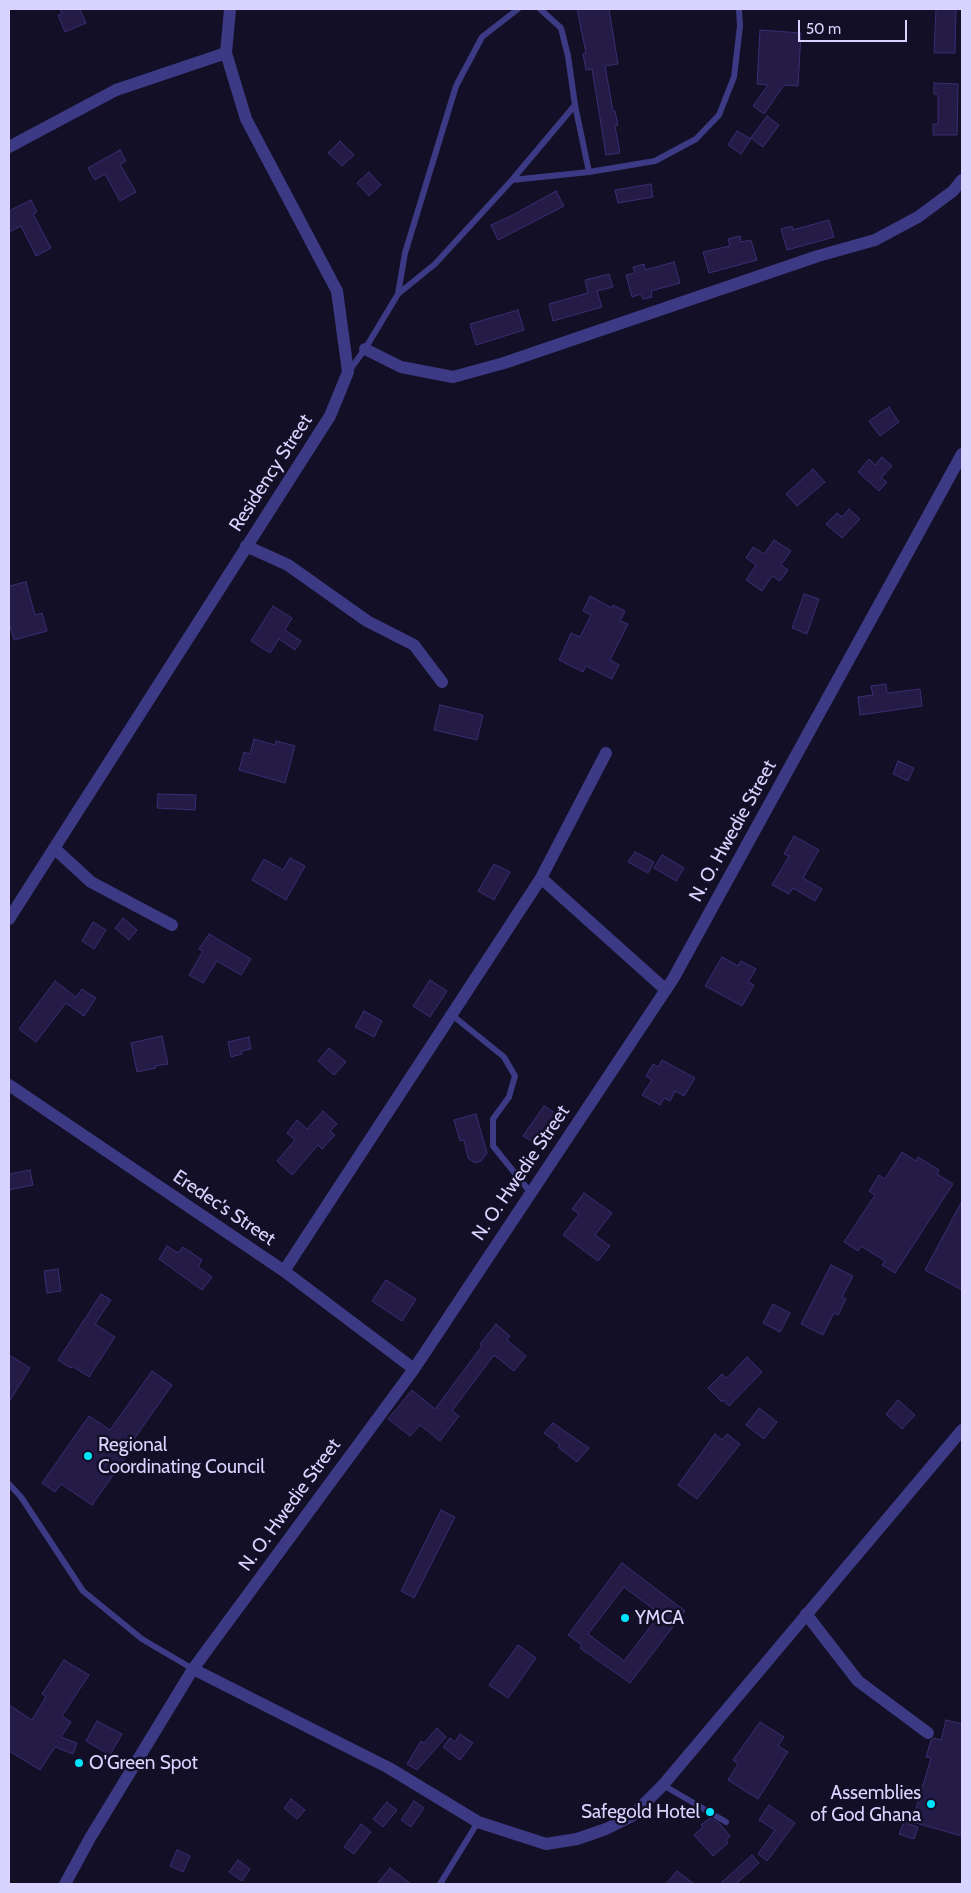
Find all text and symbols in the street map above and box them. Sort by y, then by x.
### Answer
scale bar [801,10,910,42]
text: 50 m [806,20,841,38]
street label: Residency Street [225,410,317,536]
street label: N. O. Hwedie Street [685,756,781,906]
street label: N. O. Hwedie Street [467,1101,575,1245]
street label: Eredec's Street [168,1165,280,1251]
place label: Regional Coordinating Council [98,1434,265,1478]
street label: N. O. Hwedie Street [234,1434,346,1576]
marker: Regional Coordinating Council [82,1450,94,1462]
place label: YMCA [635,1607,684,1629]
marker: YMCA [619,1612,631,1624]
place label: O'Green Spot [89,1752,198,1774]
marker: O'Green Spot [73,1757,85,1769]
place label: Assemblies of God Ghana [810,1782,921,1826]
marker: Assemblies of God Ghana [925,1798,937,1810]
place label: Safegold Hotel [581,1801,700,1823]
marker: Safegold Hotel [704,1806,716,1818]

